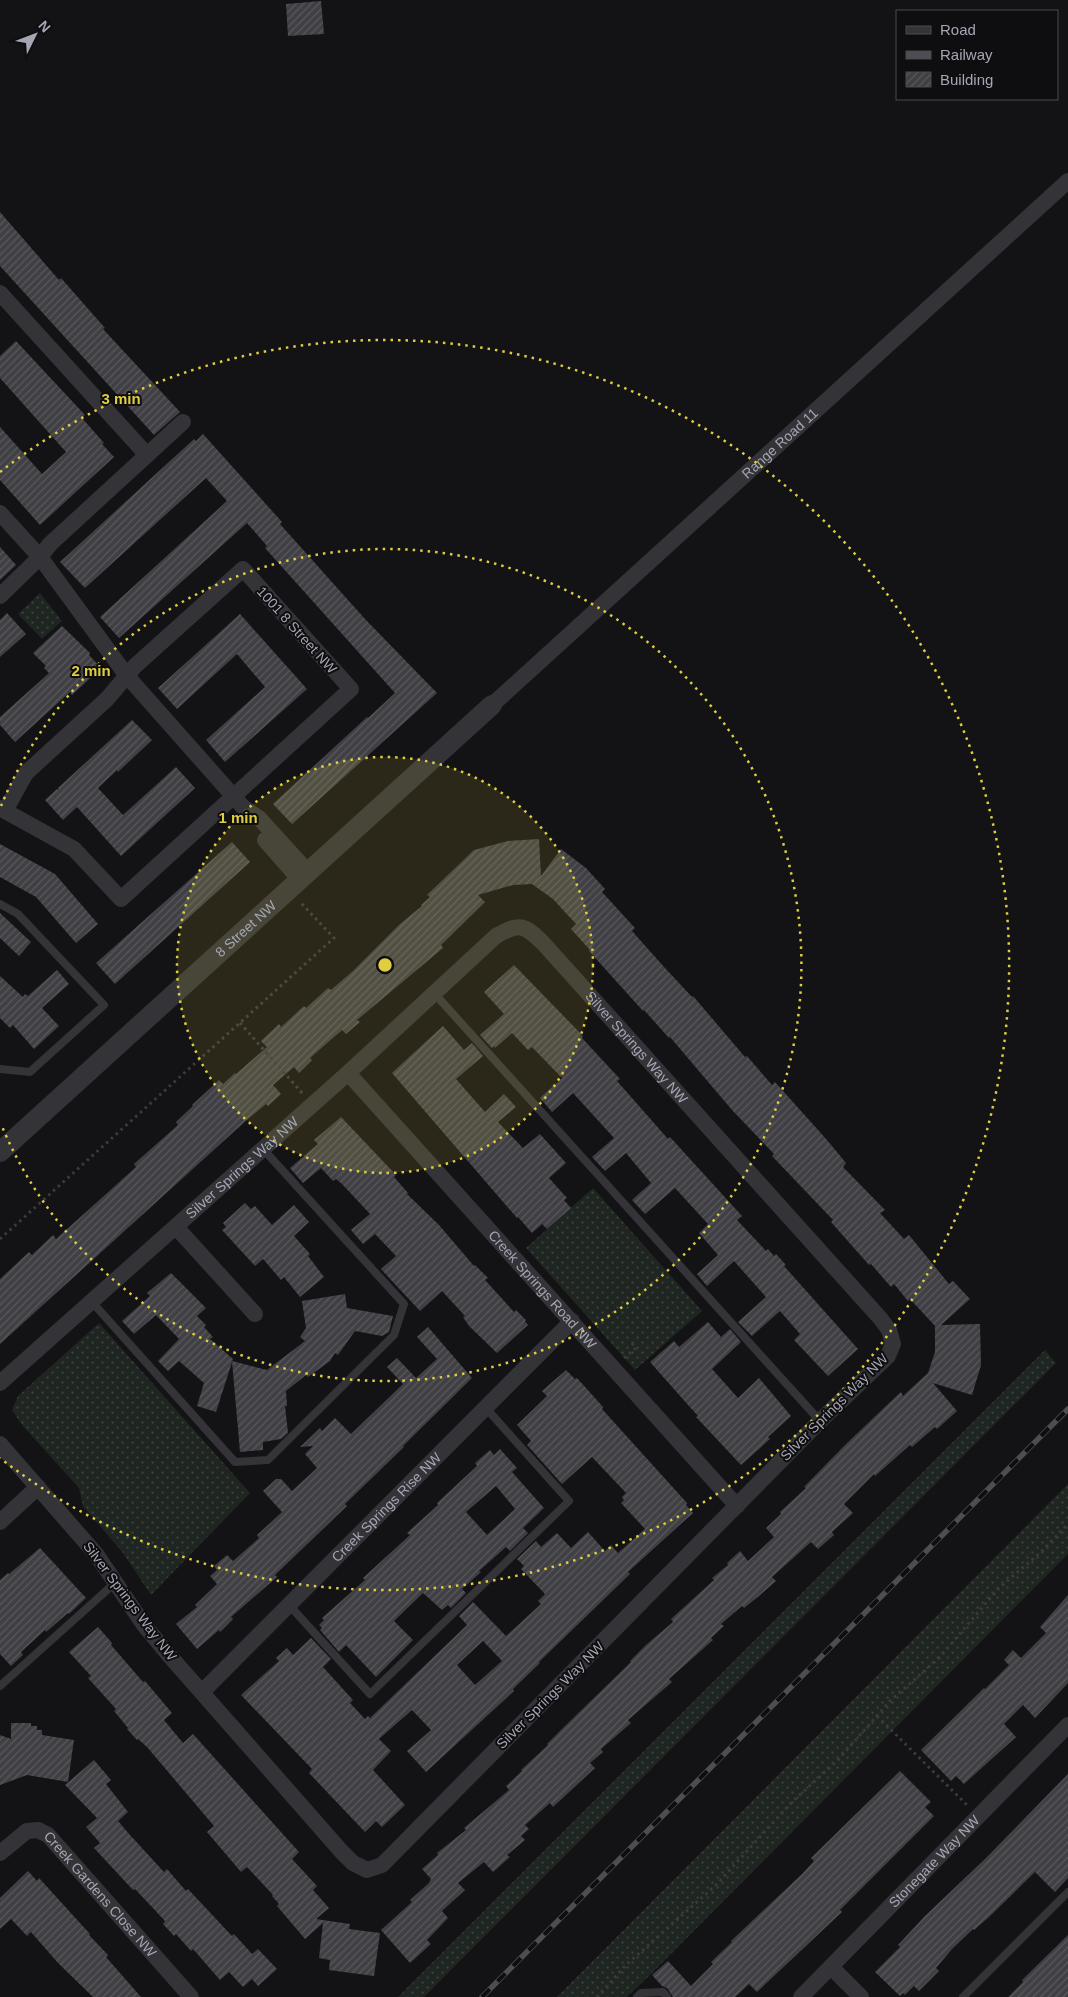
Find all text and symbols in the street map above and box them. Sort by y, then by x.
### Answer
north arrow [10,10,60,60]
legend [896,10,1058,100]
text: N [35,17,54,35]
text: Road [940,21,976,38]
text: Railway [940,46,993,63]
text: Building [940,71,993,88]
text: 3 min [101,390,141,407]
street label: Range Road 11 [738,404,821,482]
street label: 1001 8 Street NW [254,583,341,677]
text: 2 min [71,662,111,679]
text: 1 min [218,809,258,826]
street label: 8 Street NW [212,897,280,960]
centre of rings [376,956,394,974]
street label: Silver Springs Way NW [582,988,692,1107]
street label: Silver Springs Way NW [182,1113,302,1222]
street label: Creek Springs Road NW [485,1227,600,1352]
street label: Silver Springs Way NW [777,1350,891,1464]
street label: Creek Springs Rise NW [328,1449,445,1565]
street label: Silver Springs Way NW [80,1538,180,1664]
street label: Silver Springs Way NW [493,1638,607,1752]
street label: Stonegate Way NW [885,1812,983,1911]
street label: Creek Gardens Close NW [41,1828,160,1961]

